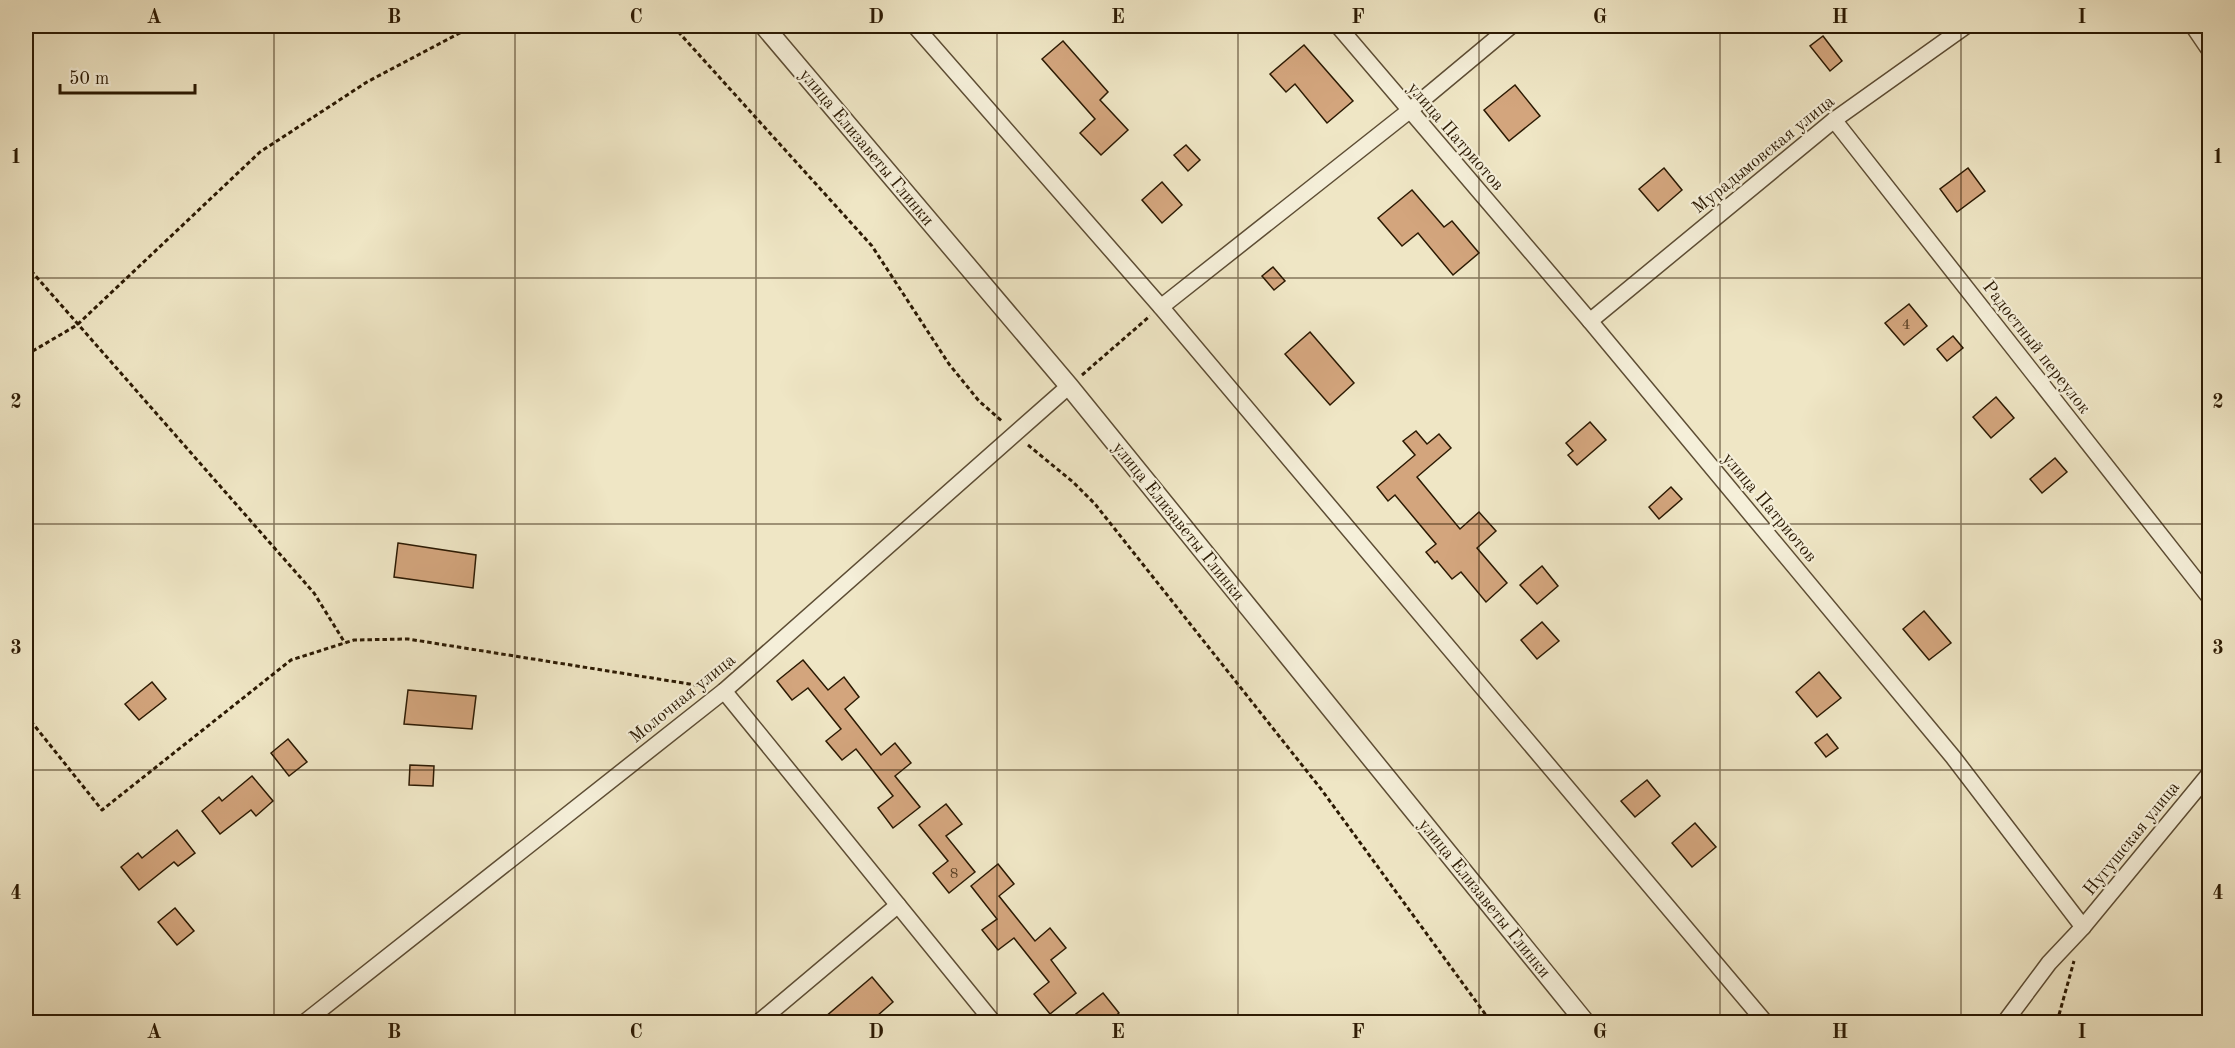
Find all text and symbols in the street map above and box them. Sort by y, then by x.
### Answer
text: A [146,8,162,28]
text: B [387,8,401,28]
text: C [629,8,643,28]
text: D [868,8,884,28]
text: E [1111,8,1125,28]
text: F [1351,8,1365,28]
text: G [1593,8,1607,28]
text: H [1832,8,1848,28]
text: I [2078,8,2086,28]
scale bar [60,57,195,95]
street label: улица Елизаветы Глинки [796,66,937,230]
text: 50 m [69,70,109,88]
street label: улица Патриотов [1404,79,1507,194]
street label: Мурадымовская улица [1689,92,1838,217]
text: 1 [10,148,22,168]
text: 1 [2212,148,2224,168]
street label: Радостный переулок [1979,278,2093,417]
house number: 4 [1902,318,1910,333]
text: 2 [10,393,22,413]
text: 2 [2212,393,2224,413]
street label: улица Елизаветы Глинки [1109,439,1248,604]
street label: улица Патриотов [1718,450,1820,566]
text: 3 [10,639,22,659]
text: 3 [2212,639,2224,659]
street label: Молочная улица [626,651,739,747]
street label: Нугушская улица [2080,778,2183,899]
street label: улица Елизаветы Глинки [1415,816,1554,981]
house number: 8 [950,867,958,882]
text: 4 [10,884,22,904]
text: 4 [2212,884,2224,904]
text: A [146,1023,162,1043]
text: B [387,1023,401,1043]
text: C [629,1023,643,1043]
text: D [868,1023,884,1043]
text: E [1111,1023,1125,1043]
text: F [1351,1023,1365,1043]
text: G [1593,1023,1607,1043]
text: H [1832,1023,1848,1043]
text: I [2078,1023,2086,1043]

